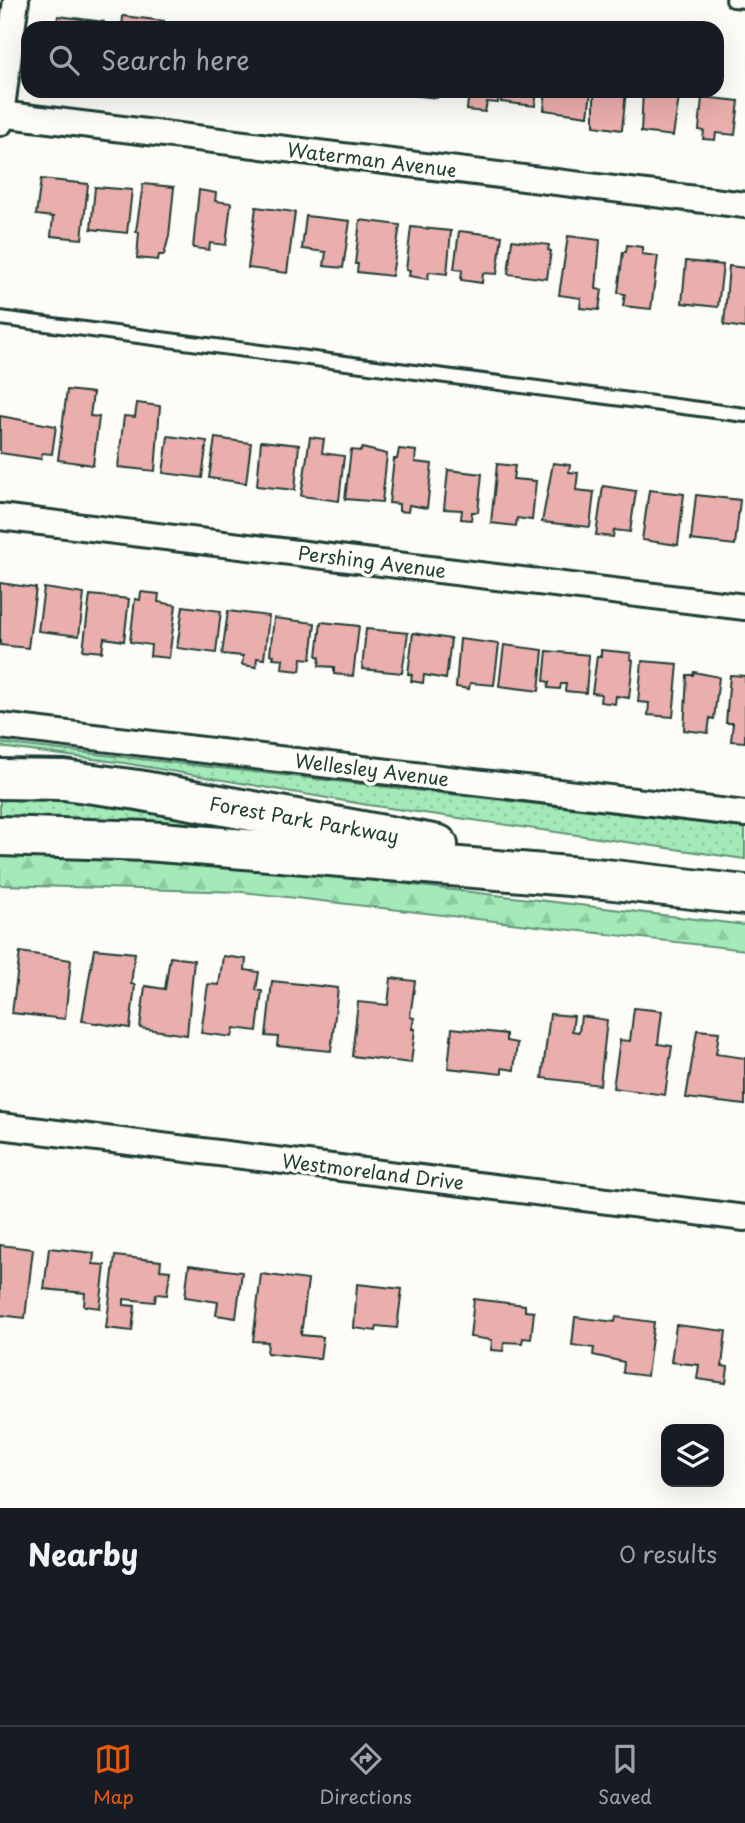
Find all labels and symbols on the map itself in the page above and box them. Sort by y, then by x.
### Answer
street label: Waterman Avenue [286,135,458,183]
street label: Pershing Avenue [296,538,448,584]
street label: Wellesley Avenue [293,746,451,792]
street label: Forest Park Parkway [207,789,401,849]
street label: Westmoreland Drive [281,1146,466,1196]

